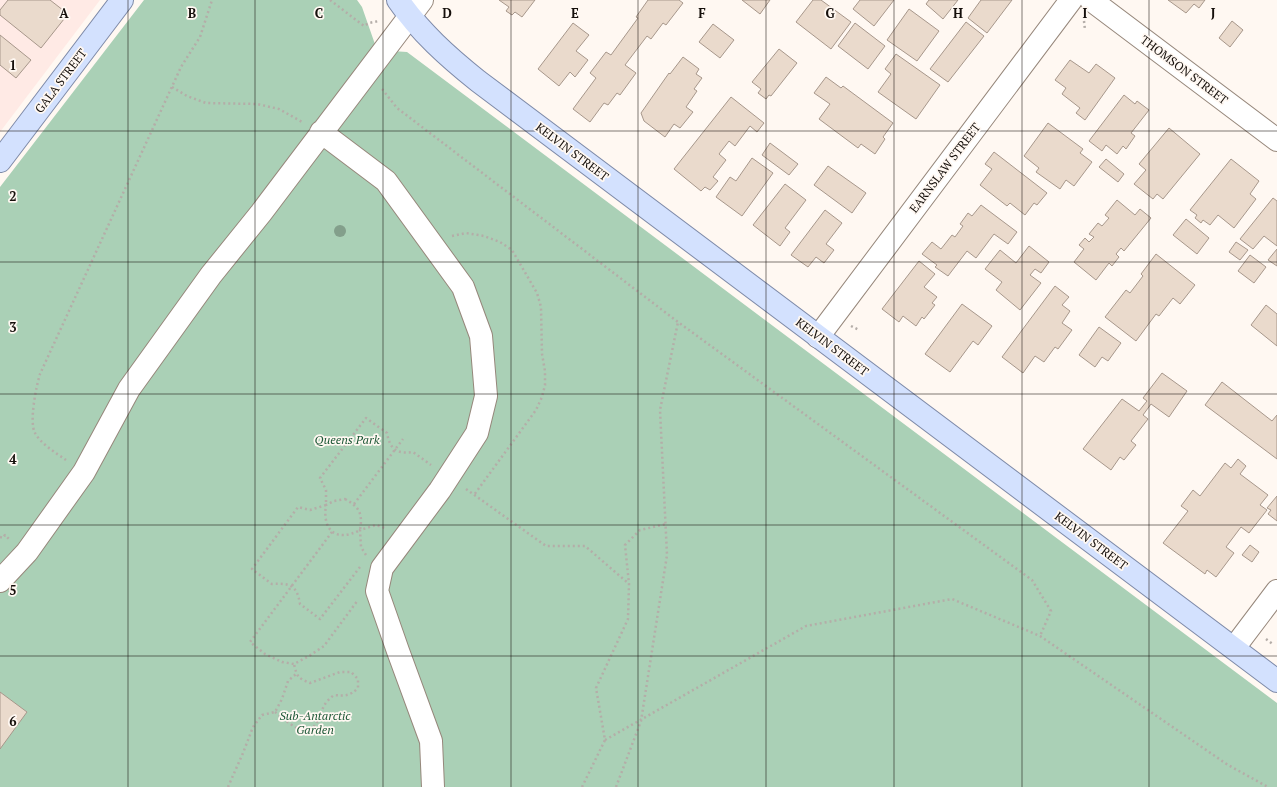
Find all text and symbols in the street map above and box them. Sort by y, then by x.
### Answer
text: A [59,4,69,22]
text: B [188,4,196,22]
text: C [315,4,323,22]
text: D [442,4,452,22]
text: E [571,4,579,22]
text: F [698,4,706,22]
text: G [825,4,835,22]
text: H [953,4,963,22]
text: I [1083,4,1088,22]
text: J [1211,4,1216,22]
street label: THOMSON STREET [1138,32,1231,108]
street label: GALA STREET [31,45,90,116]
text: 1 [9,56,17,74]
street label: KELVIN STREET [533,119,612,184]
street label: EARNSLAW STREET [906,119,984,216]
text: 2 [9,187,17,205]
street label: KELVIN STREET [793,314,872,379]
text: 3 [9,318,17,336]
park label: Queens Park [315,432,380,447]
text: 4 [9,450,17,468]
street label: KELVIN STREET [1052,508,1131,573]
text: 5 [9,581,17,599]
park label: Sub-Antarctic Garden [280,708,351,737]
text: 6 [9,712,17,730]

